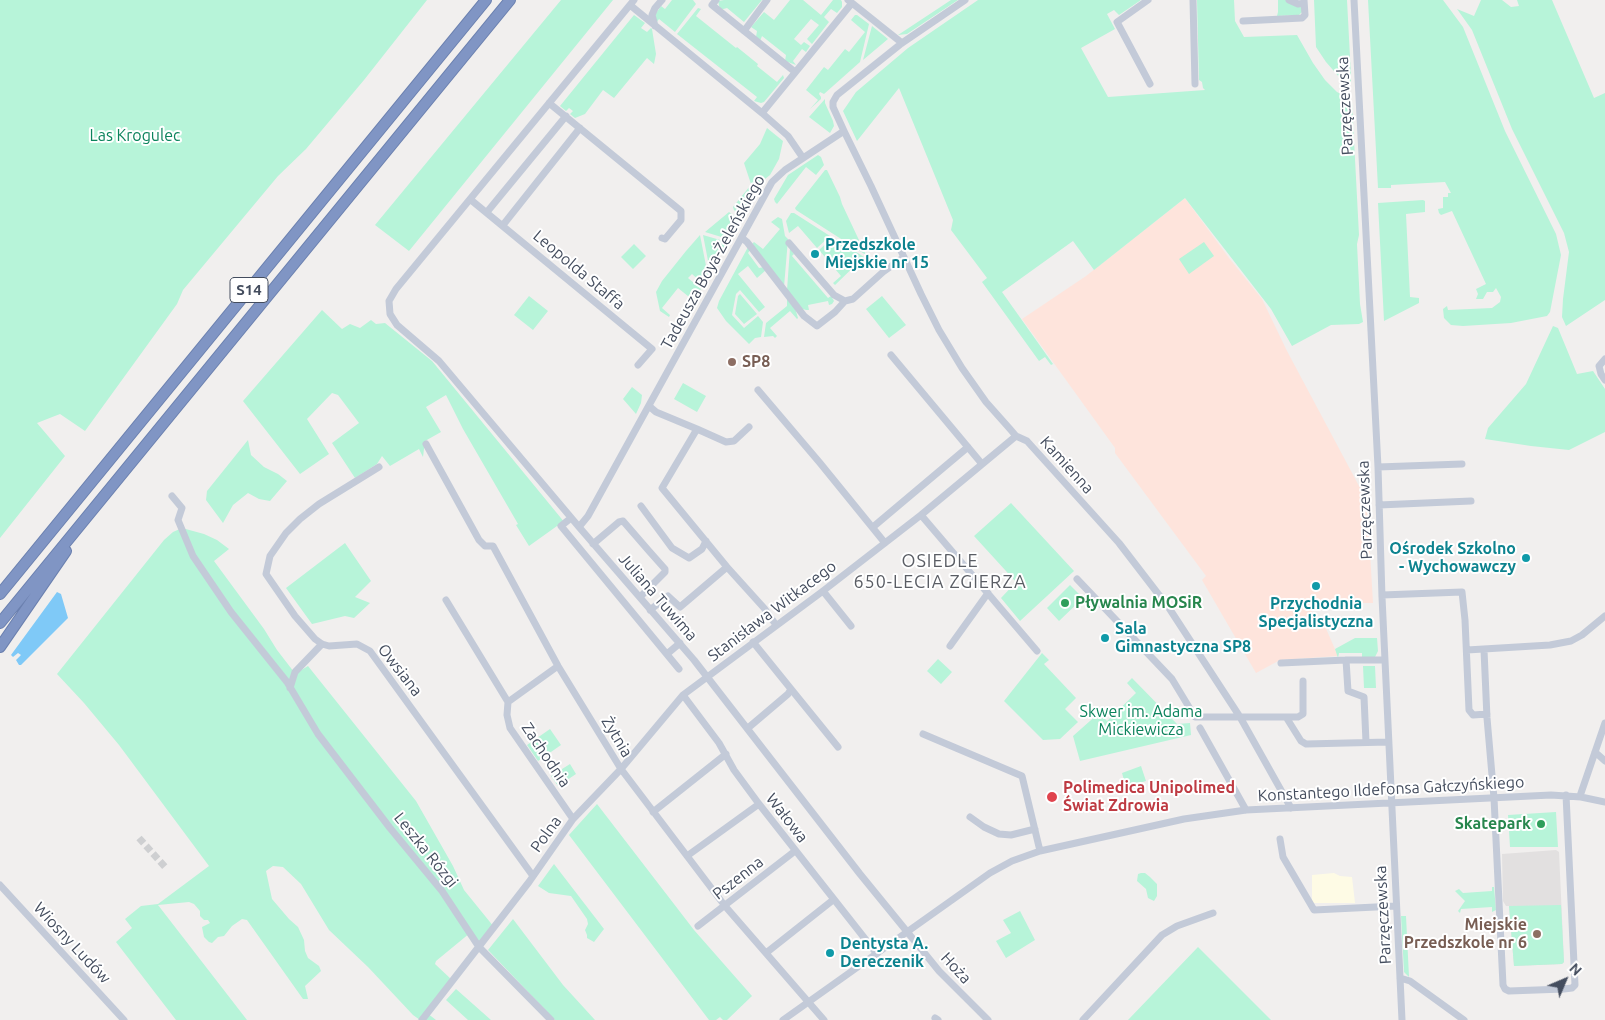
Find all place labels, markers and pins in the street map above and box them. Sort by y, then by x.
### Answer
place label: Przedszkole Miejskie nr 15 [825,235,929,273]
marker: Przedszkole Miejskie nr 15 [809,248,821,260]
place label: SP8 [742,352,770,372]
marker: SP8 [726,356,738,368]
place label: Ośrodek Szkolno - Wychowawczy [1389,539,1516,577]
marker: Ośrodek Szkolno - Wychowawczy [1520,552,1532,564]
marker: Przychodnia Specjalistyczna [1310,580,1322,592]
place label: Pływalnia MOSiR [1075,593,1202,613]
place label: Przychodnia Specjalistyczna [1259,594,1373,632]
marker: Pływalnia MOSiR [1059,597,1071,609]
place label: Sala Gimnastyczna SP8 [1115,619,1251,657]
marker: Sala Gimnastyczna SP8 [1099,632,1111,644]
place label: Polimedica Unipolimed Świat Zdrowia [1063,778,1235,816]
marker: Polimedica Unipolimed Świat Zdrowia [1045,790,1059,804]
place label: Skatepark [1455,814,1531,834]
marker: Skatepark [1535,818,1547,830]
place label: Miejskie Przedszkole nr 6 [1404,915,1527,953]
marker: Miejskie Przedszkole nr 6 [1531,928,1543,940]
place label: Dentysta A. Dereczenik [840,934,928,972]
marker: Dentysta A. Dereczenik [824,947,836,959]

